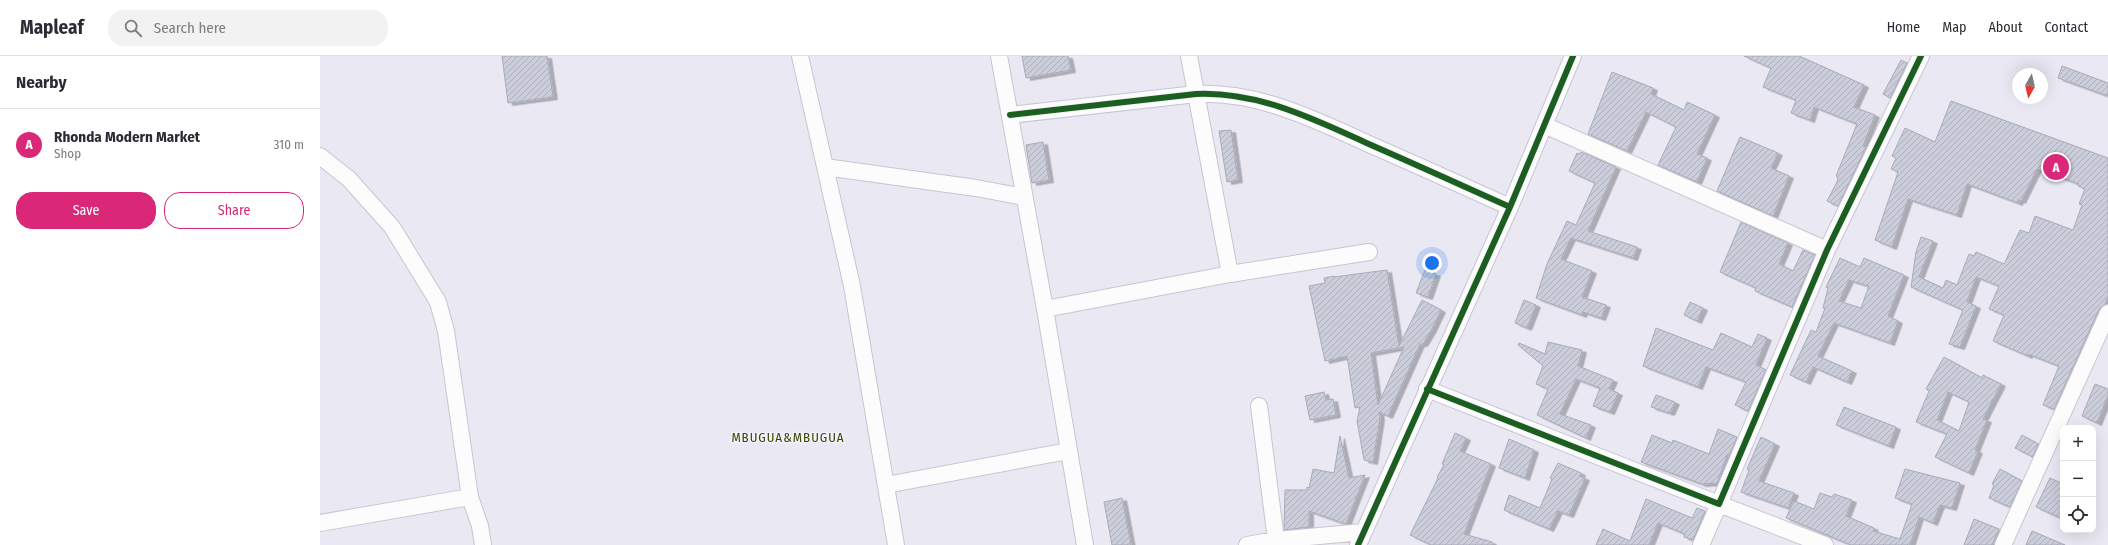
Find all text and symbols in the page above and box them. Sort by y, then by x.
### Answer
search box [108,10,388,46]
text: Mapleaf [20,16,84,39]
icon: search [122,17,144,39]
text: Search here [154,19,226,37]
text: Home [1887,19,1920,36]
text: Map [1942,19,1966,36]
text: About [1988,19,2023,36]
text: Contact [2045,19,2088,36]
north arrow [2012,68,2048,104]
text: Nearby [16,72,67,93]
text: Rhonda Modern Market [54,128,200,146]
text: A [25,137,33,152]
text: 310 m [274,137,304,152]
text: Shop [54,146,81,161]
pin: A [2043,152,2069,182]
button: Save [16,192,156,229]
button: Share [164,192,304,229]
your location [1422,253,1442,273]
map controls [2060,425,2096,533]
button: + [2060,425,2096,461]
district label: MBUGUA&MBUGUA [731,430,845,445]
button: − [2060,461,2096,497]
button: locate [2060,497,2096,533]

